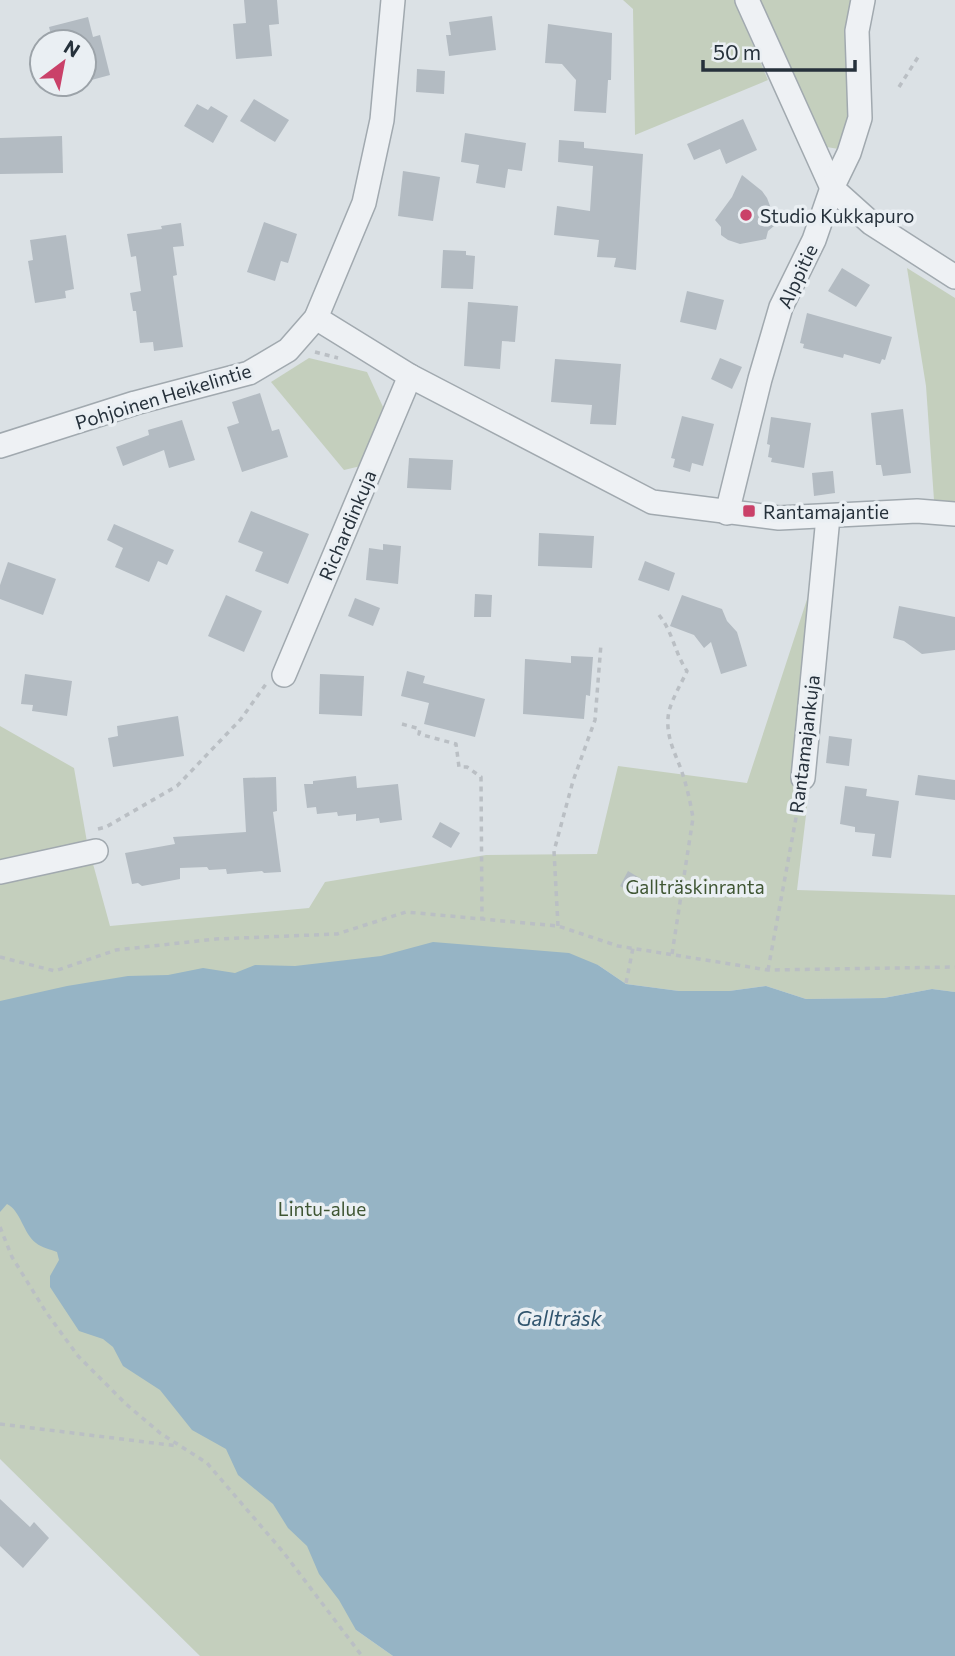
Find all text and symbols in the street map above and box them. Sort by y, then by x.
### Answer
north arrow [28,28,98,98]
scale bar [703,28,855,72]
text: N [60,35,84,62]
text: 50 m [713,39,761,64]
place label: Studio Kukkapuro [760,204,914,227]
marker: Studio Kukkapuro [738,207,754,223]
street label: Alppitie [772,240,822,312]
street label: Pohjoinen Heikelintie [72,358,254,434]
street label: Richardinkuja [313,466,381,584]
place label: Rantamajantie [763,500,889,523]
marker: Rantamajantie [741,503,757,519]
street label: Rantamajankuja [784,674,824,814]
park label: Gallträskinranta [625,875,765,898]
park label: Lintu-alue [278,1197,366,1220]
water label: Gallträsk [516,1305,602,1330]

